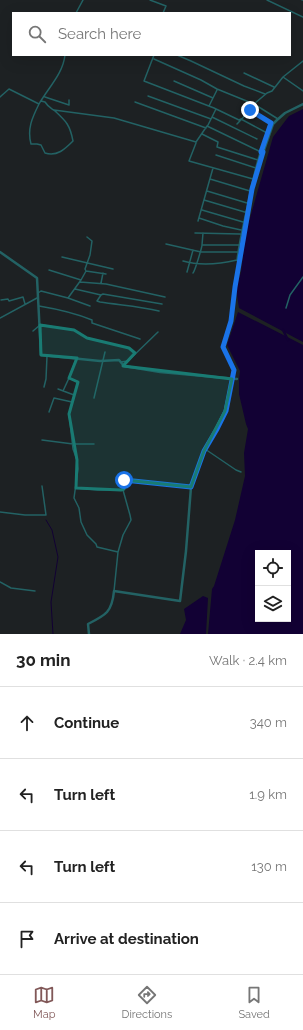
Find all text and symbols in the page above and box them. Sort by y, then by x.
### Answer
search box [12,12,291,56]
icon: search [26,23,48,45]
text: Search here [58,25,141,43]
route end [241,101,259,119]
route start [115,471,133,489]
map controls [255,550,291,622]
button: locate [255,550,291,586]
button: layers [255,586,291,622]
text: 30 min [16,650,70,670]
text: Walk · 2.4 km [209,653,287,668]
icon: ahead [16,712,38,734]
text: Continue [54,714,119,732]
text: 340 m [250,715,287,730]
icon: left [16,784,38,806]
text: Turn left [54,786,115,804]
text: 1.9 km [249,787,287,802]
icon: left [16,856,38,878]
text: Turn left [54,858,115,876]
text: 130 m [251,859,287,874]
icon: arrive [16,928,38,950]
text: Arrive at destination [54,930,199,948]
tab: Map [33,984,55,1021]
tab: Directions [122,984,172,1021]
tab: Saved [238,984,270,1021]

